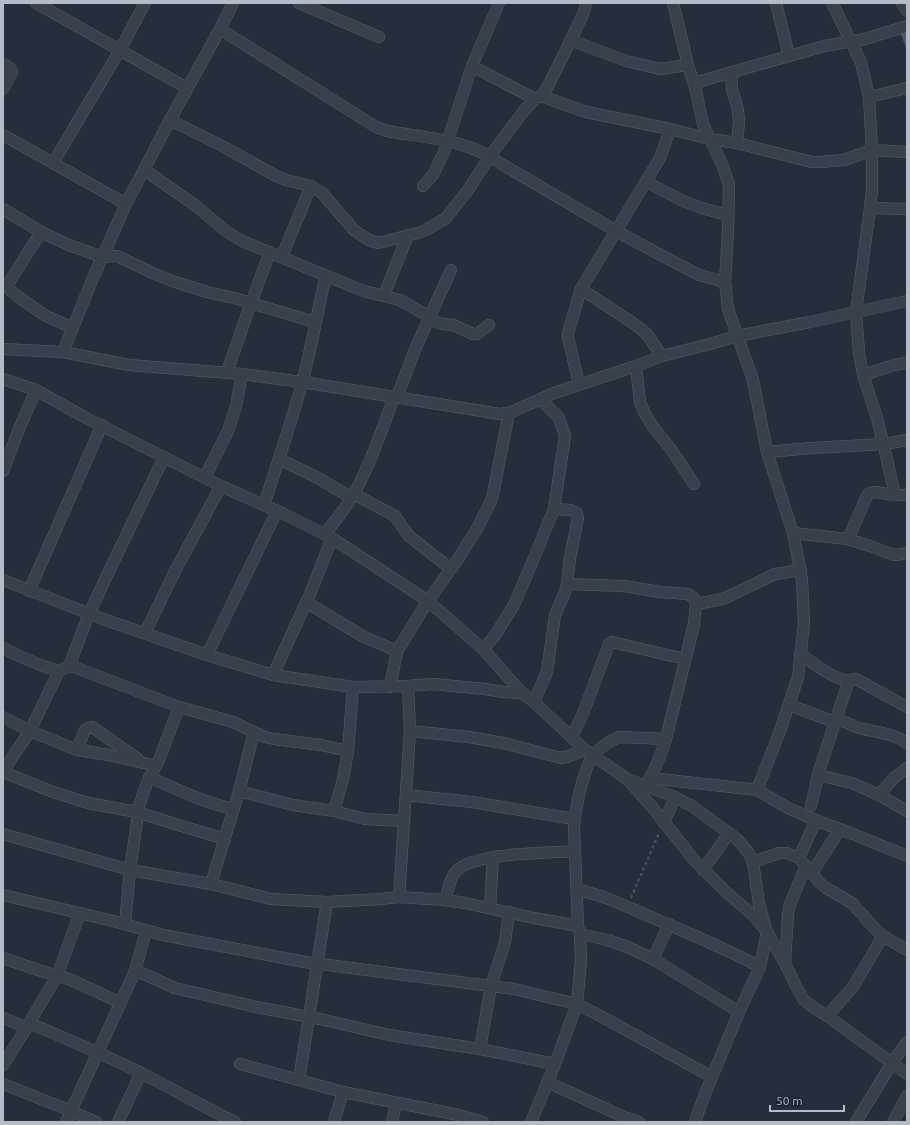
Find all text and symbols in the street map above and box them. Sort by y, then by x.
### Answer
scale bar [770,1087,844,1113]
text: 50 m [776,1094,803,1107]

